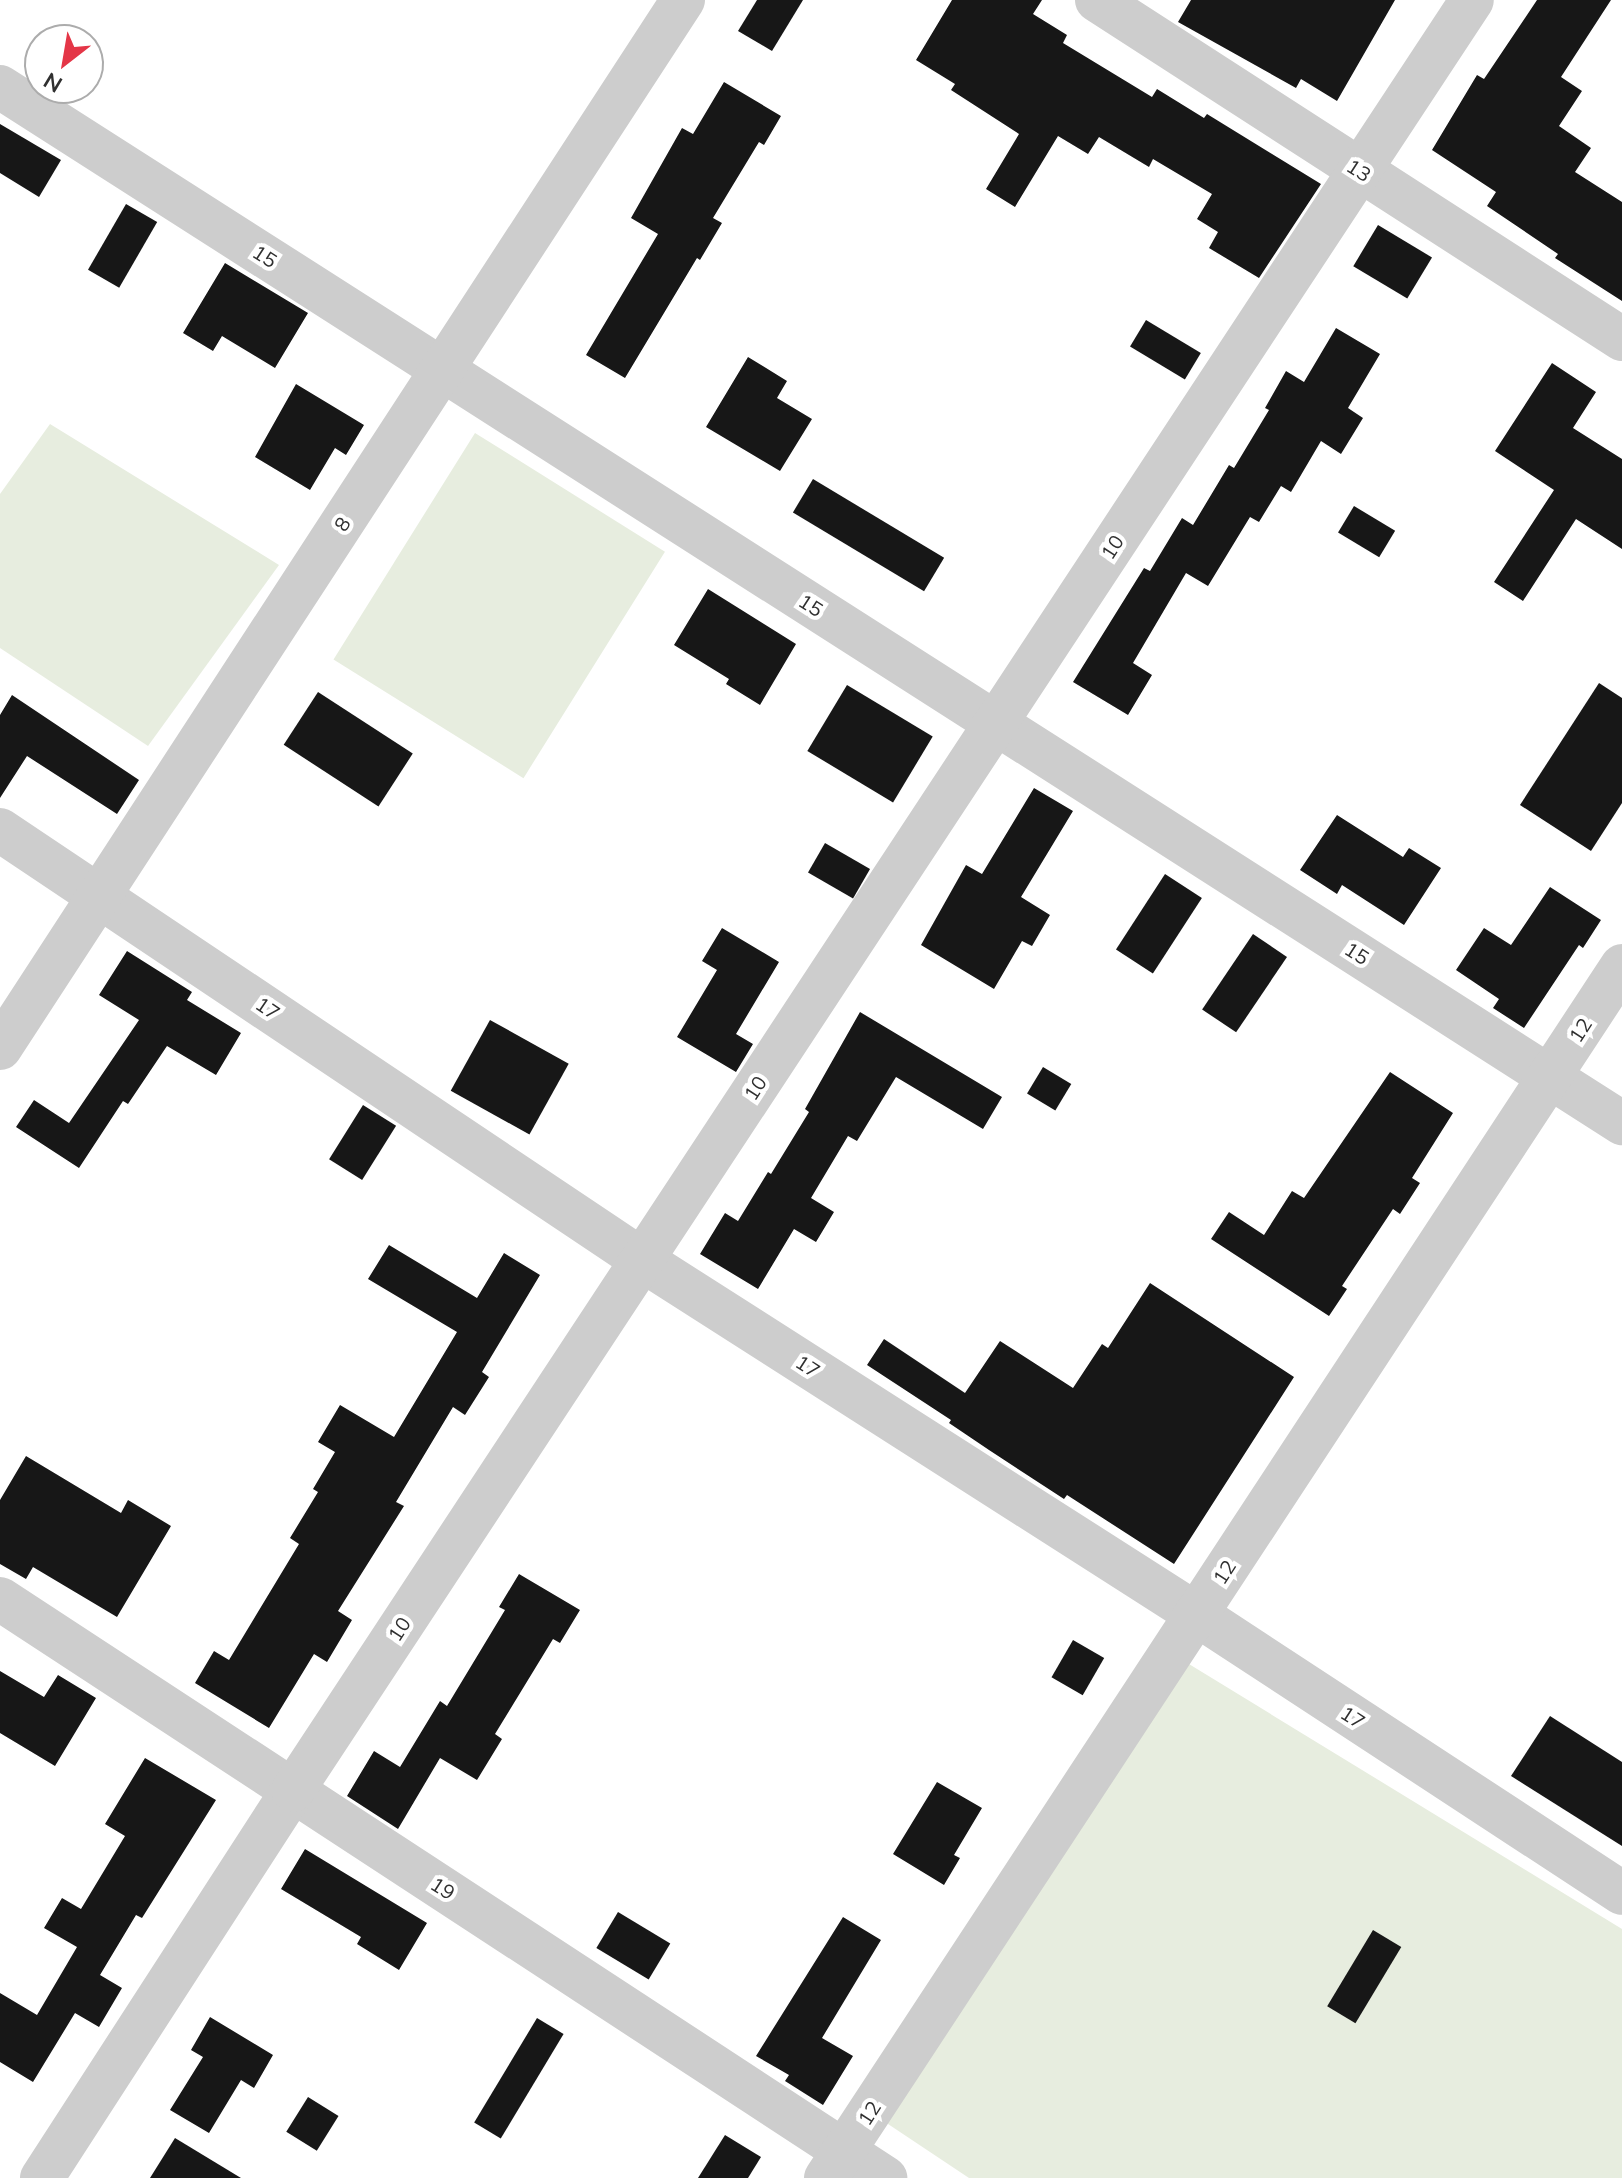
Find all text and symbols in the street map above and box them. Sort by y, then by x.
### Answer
north arrow [24,24,104,104]
text: N [38,67,67,99]
street label: 13 [1342,153,1376,187]
street label: 15 [248,239,282,273]
street label: 8 [329,512,355,536]
street label: 10 [1095,530,1129,564]
street label: 15 [794,588,828,622]
street label: 15 [1340,936,1374,970]
street label: 17 [251,991,285,1025]
street label: 12 [1563,1013,1597,1047]
street label: 10 [738,1071,772,1105]
street label: 17 [791,1349,825,1383]
street label: 12 [1207,1555,1241,1589]
street label: 10 [382,1612,416,1646]
street label: 17 [1336,1700,1370,1734]
street label: 19 [426,1871,460,1905]
street label: 12 [852,2096,886,2130]

